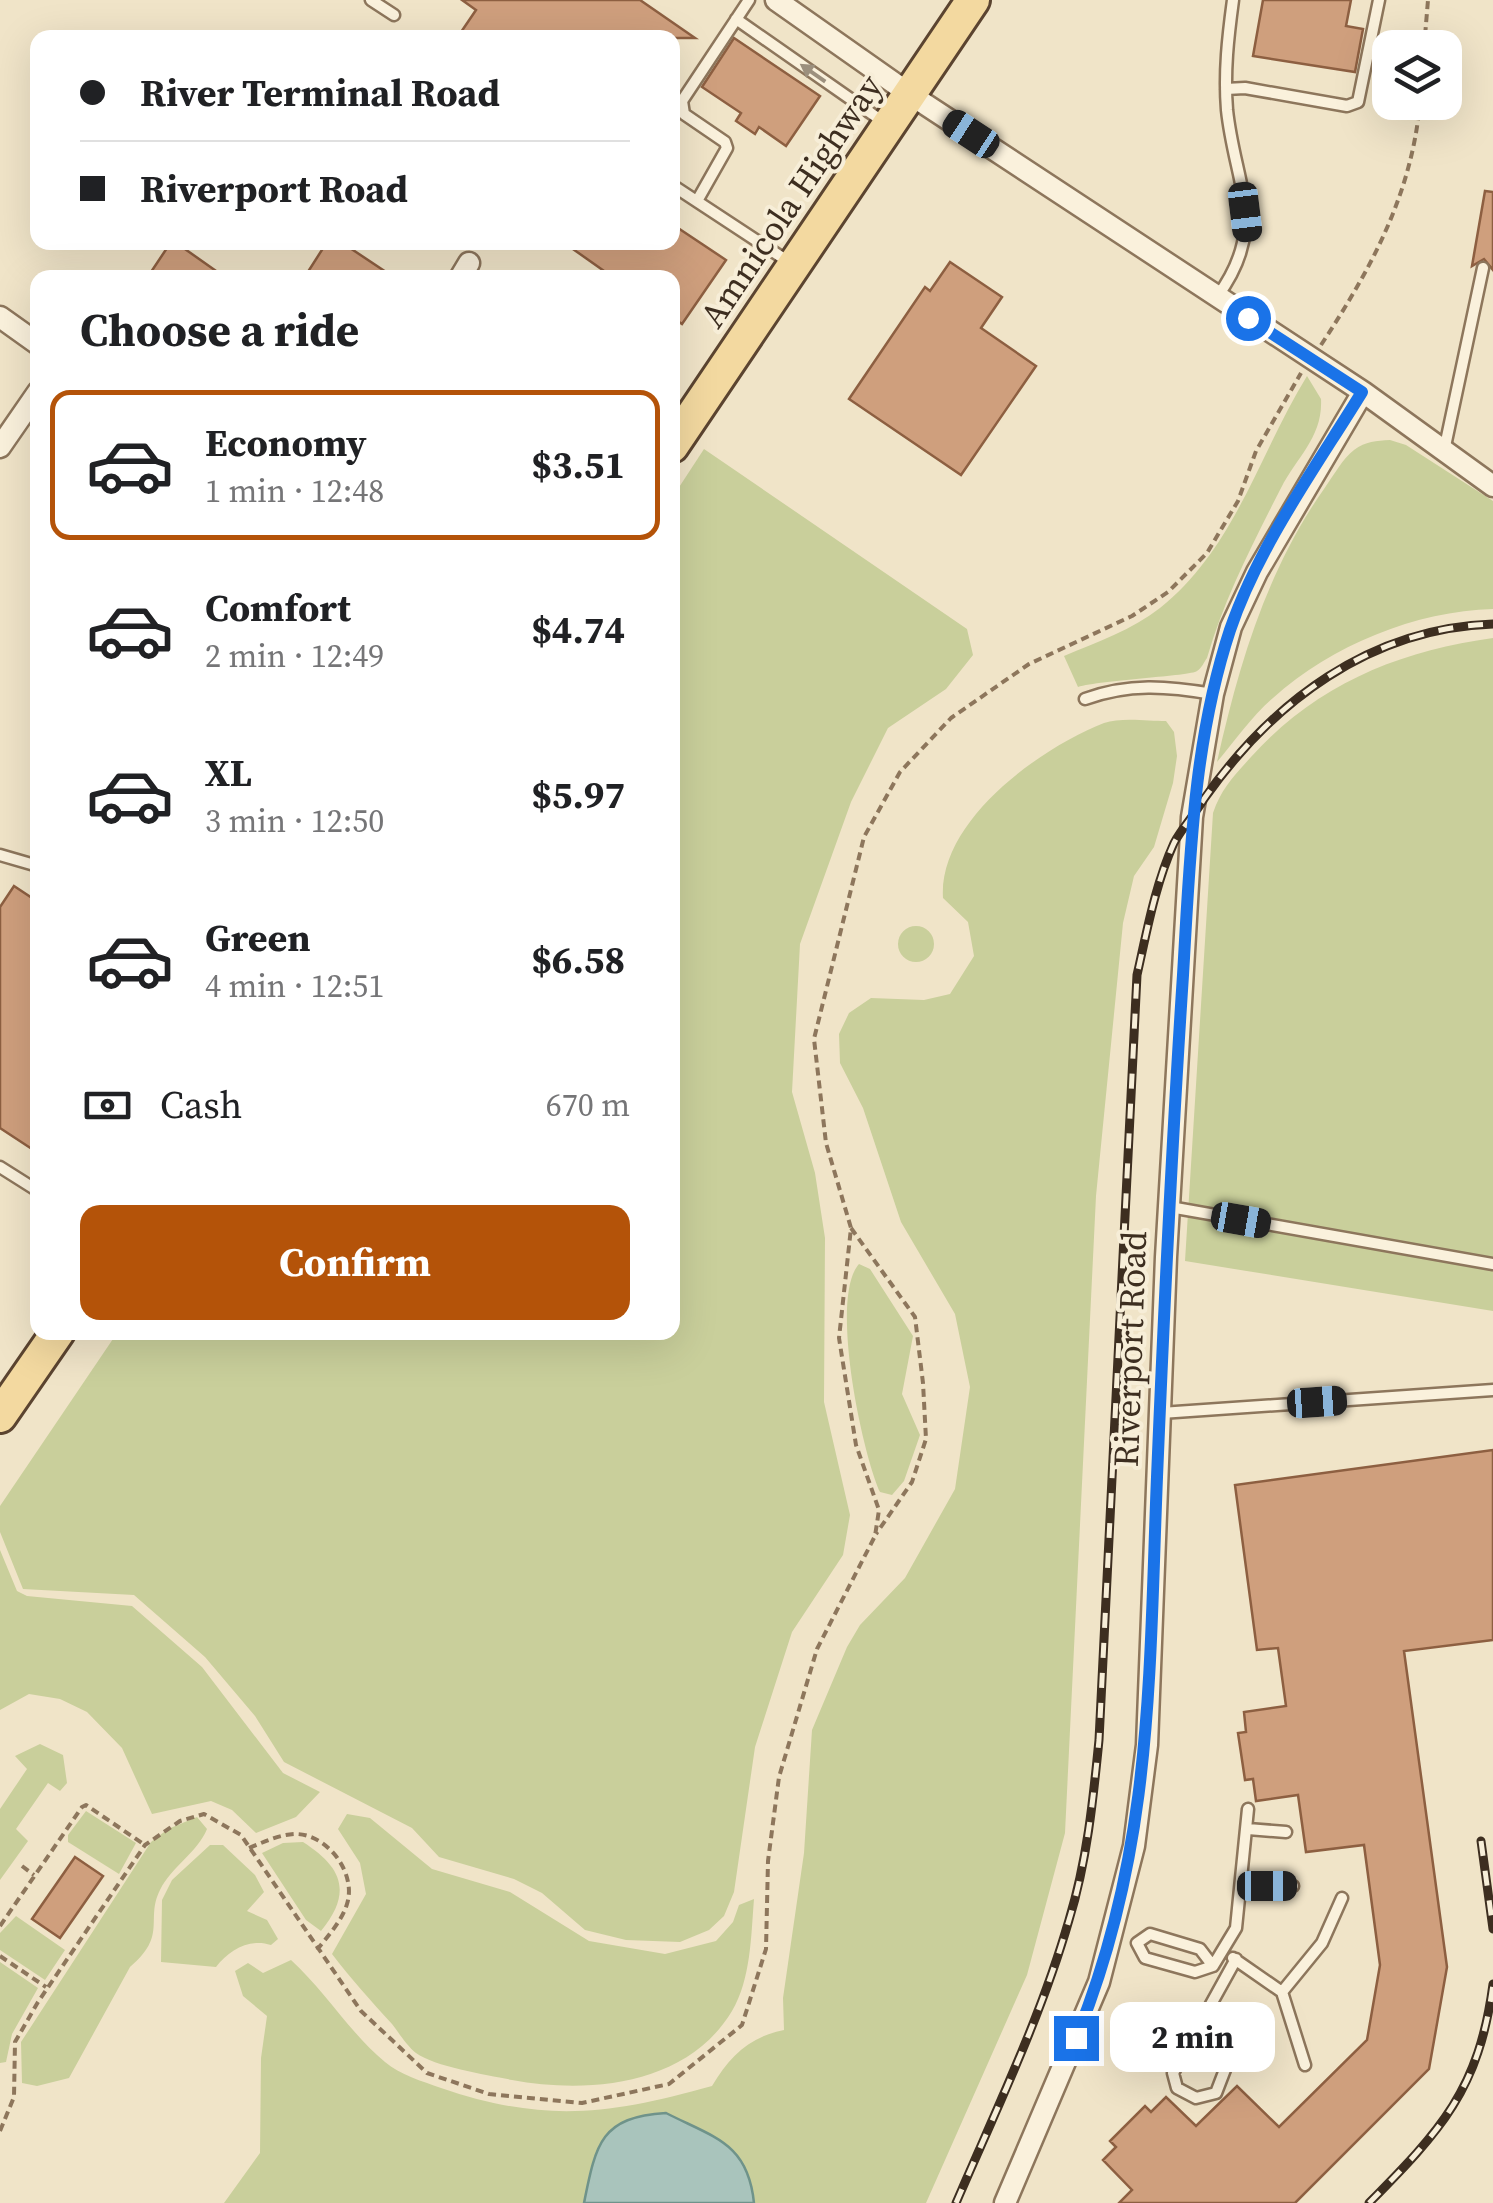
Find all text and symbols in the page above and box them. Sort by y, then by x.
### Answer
map controls [1372,30,1462,120]
button: layers [1372,30,1462,120]
one-way arrow [800,64,826,83]
street label: Amnicola Highway [688,65,894,337]
text: River Terminal Road [140,67,500,119]
car [938,105,1004,163]
text: Riverport Road [140,163,408,215]
car [1226,180,1264,244]
route start [1226,296,1271,341]
text: Choose a ride [80,299,359,361]
text: Economy [205,417,367,469]
icon: car [85,420,175,510]
text: $3.51 [531,439,625,491]
text: 1 min · 12:48 [205,469,384,513]
text: Comfort [205,582,351,634]
icon: car [85,585,175,675]
text: $4.74 [531,604,625,656]
text: 2 min · 12:49 [205,634,384,678]
text: XL [205,747,252,799]
icon: car [85,750,175,840]
text: $5.97 [531,769,625,821]
text: 3 min · 12:50 [205,799,384,843]
text: Green [205,912,311,964]
icon: car [85,915,175,1005]
text: $6.58 [531,934,625,986]
text: 4 min · 12:51 [205,964,384,1008]
icon: cash [80,1078,135,1133]
text: Cash [160,1079,242,1131]
text: 670 m [546,1083,630,1127]
car [1209,1200,1273,1240]
button: Confirm [80,1205,630,1320]
street label: Riverport Road [1102,1230,1158,1468]
car [1286,1385,1348,1419]
car [1237,1871,1297,1901]
callout: 2 min [1111,2003,1276,2073]
text: 2 min [1151,2015,1234,2059]
route end [1054,2016,1099,2061]

